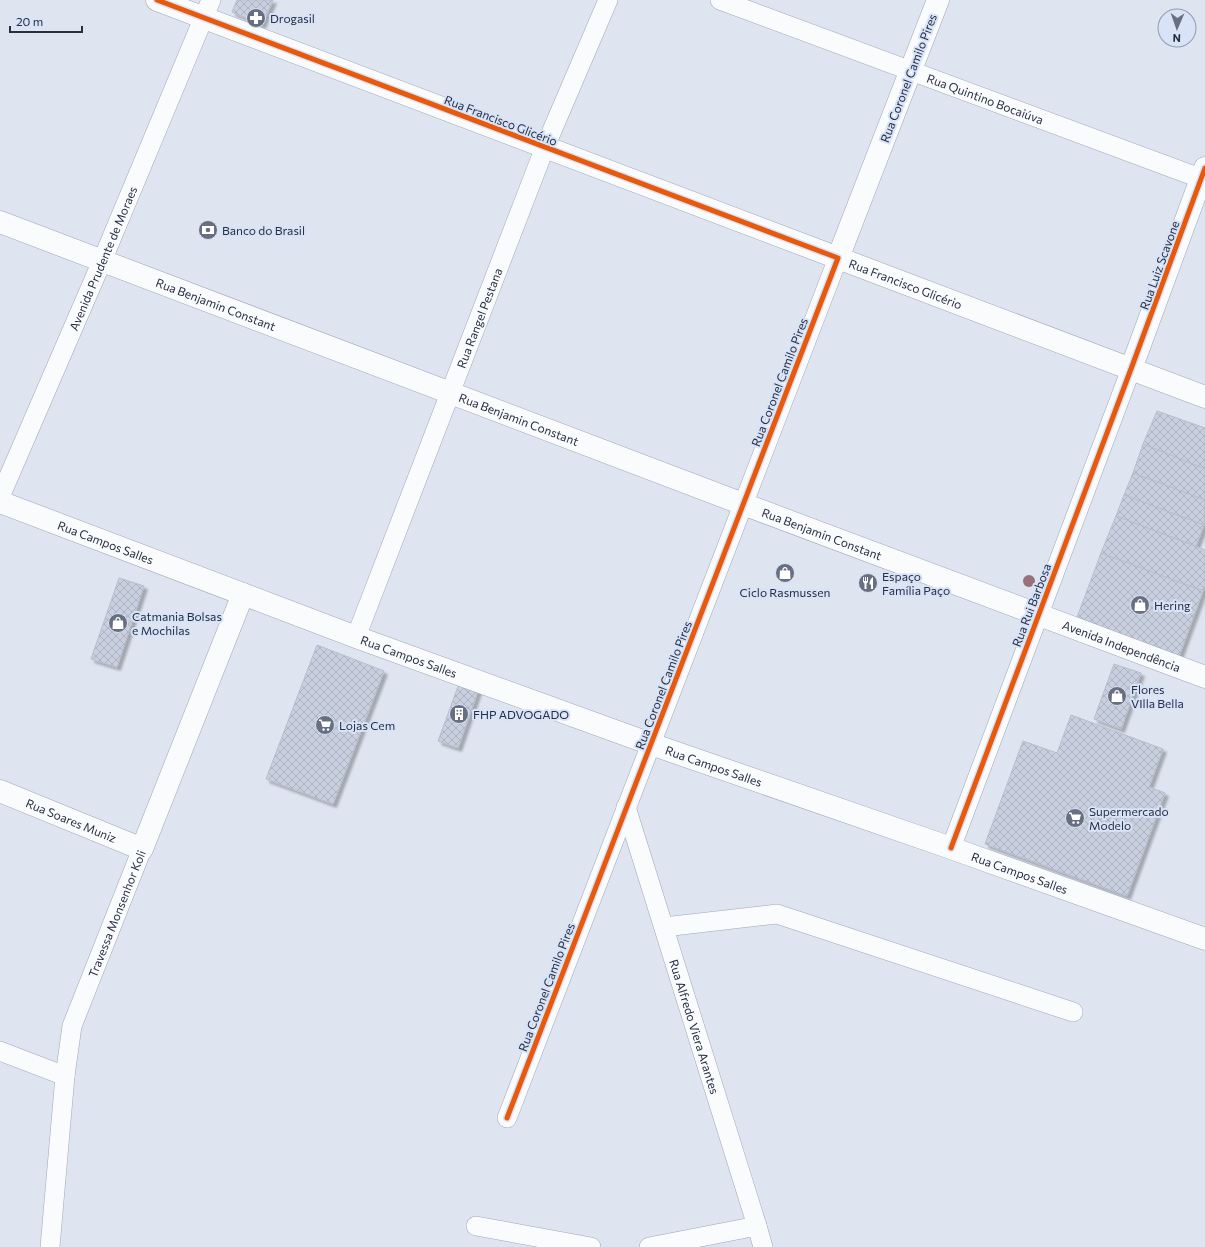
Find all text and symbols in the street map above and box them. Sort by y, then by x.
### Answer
pharmacy icon: Drogasil [245,7,267,29]
scale bar [10,8,82,34]
north arrow [1157,8,1197,48]
place label: Drogasil [270,11,315,25]
street label: Rua Coronel Camilo Pires [877,12,939,144]
text: 20 m [16,14,43,28]
text: N [1172,32,1181,45]
street label: Rua Quintino Bocaiúva [925,70,1046,127]
street label: Rua Francisco Glicério [443,92,559,148]
street label: Avenida Prudente de Moraes [66,184,140,332]
bank icon: Banco do Brasil [197,219,219,241]
street label: Rua Luiz Scavone [1136,219,1182,311]
place label: Banco do Brasil [222,223,305,237]
street label: Rua Francisco Glicério [847,256,964,311]
street label: Rua Rangel Pestana [453,266,505,370]
street label: Rua Benjamin Constant [154,275,278,333]
street label: Rua Coronel Camilo Pires [748,316,810,448]
street label: Rua Benjamin Constant [457,390,581,448]
street label: Rua Benjamin Constant [760,505,884,562]
street label: Rua Campos Salles [56,518,156,567]
street label: Rua Rui Barbosa [1009,561,1053,649]
shop icon: Ciclo Rasmussen [774,562,796,584]
place label: Espaço Família Paço [882,569,950,597]
restaurant icon: Espaço Família Paço [857,572,879,594]
place label: Ciclo Rasmussen [740,585,830,599]
shop icon: Hering [1129,594,1151,616]
place label: Hering [1154,598,1191,612]
place label: Catmania Bolsas e Mochilas [132,609,222,637]
shop icon: Catmania Bolsas e Mochilas [107,612,129,634]
street label: Avenida Independência [1061,617,1183,674]
street label: Rua Coronel Camilo Pires [632,619,694,751]
street label: Rua Campos Salles [359,632,459,680]
place label: Flores VIlla Bella [1131,682,1184,710]
shop icon: Flores VIlla Bella [1106,685,1128,707]
building icon: FHP ADVOGADO [448,703,470,725]
place label: FHP ADVOGADO [473,707,569,721]
supermarket icon: Lojas Cem [314,714,336,736]
place label: Lojas Cem [339,718,395,732]
street label: Rua Campos Salles [664,743,764,789]
street label: Rua Soares Muniz [24,795,119,845]
place label: Supermercado Modelo [1089,804,1169,832]
supermarket icon: Supermercado Modelo [1064,807,1086,829]
street label: Travessa Monsenhor Koli [85,848,148,979]
street label: Rua Campos Salles [970,849,1070,896]
street label: Rua Coronel Camilo Pires [515,921,577,1053]
street label: Rua Alfredo Viera Arantes [667,957,722,1096]

